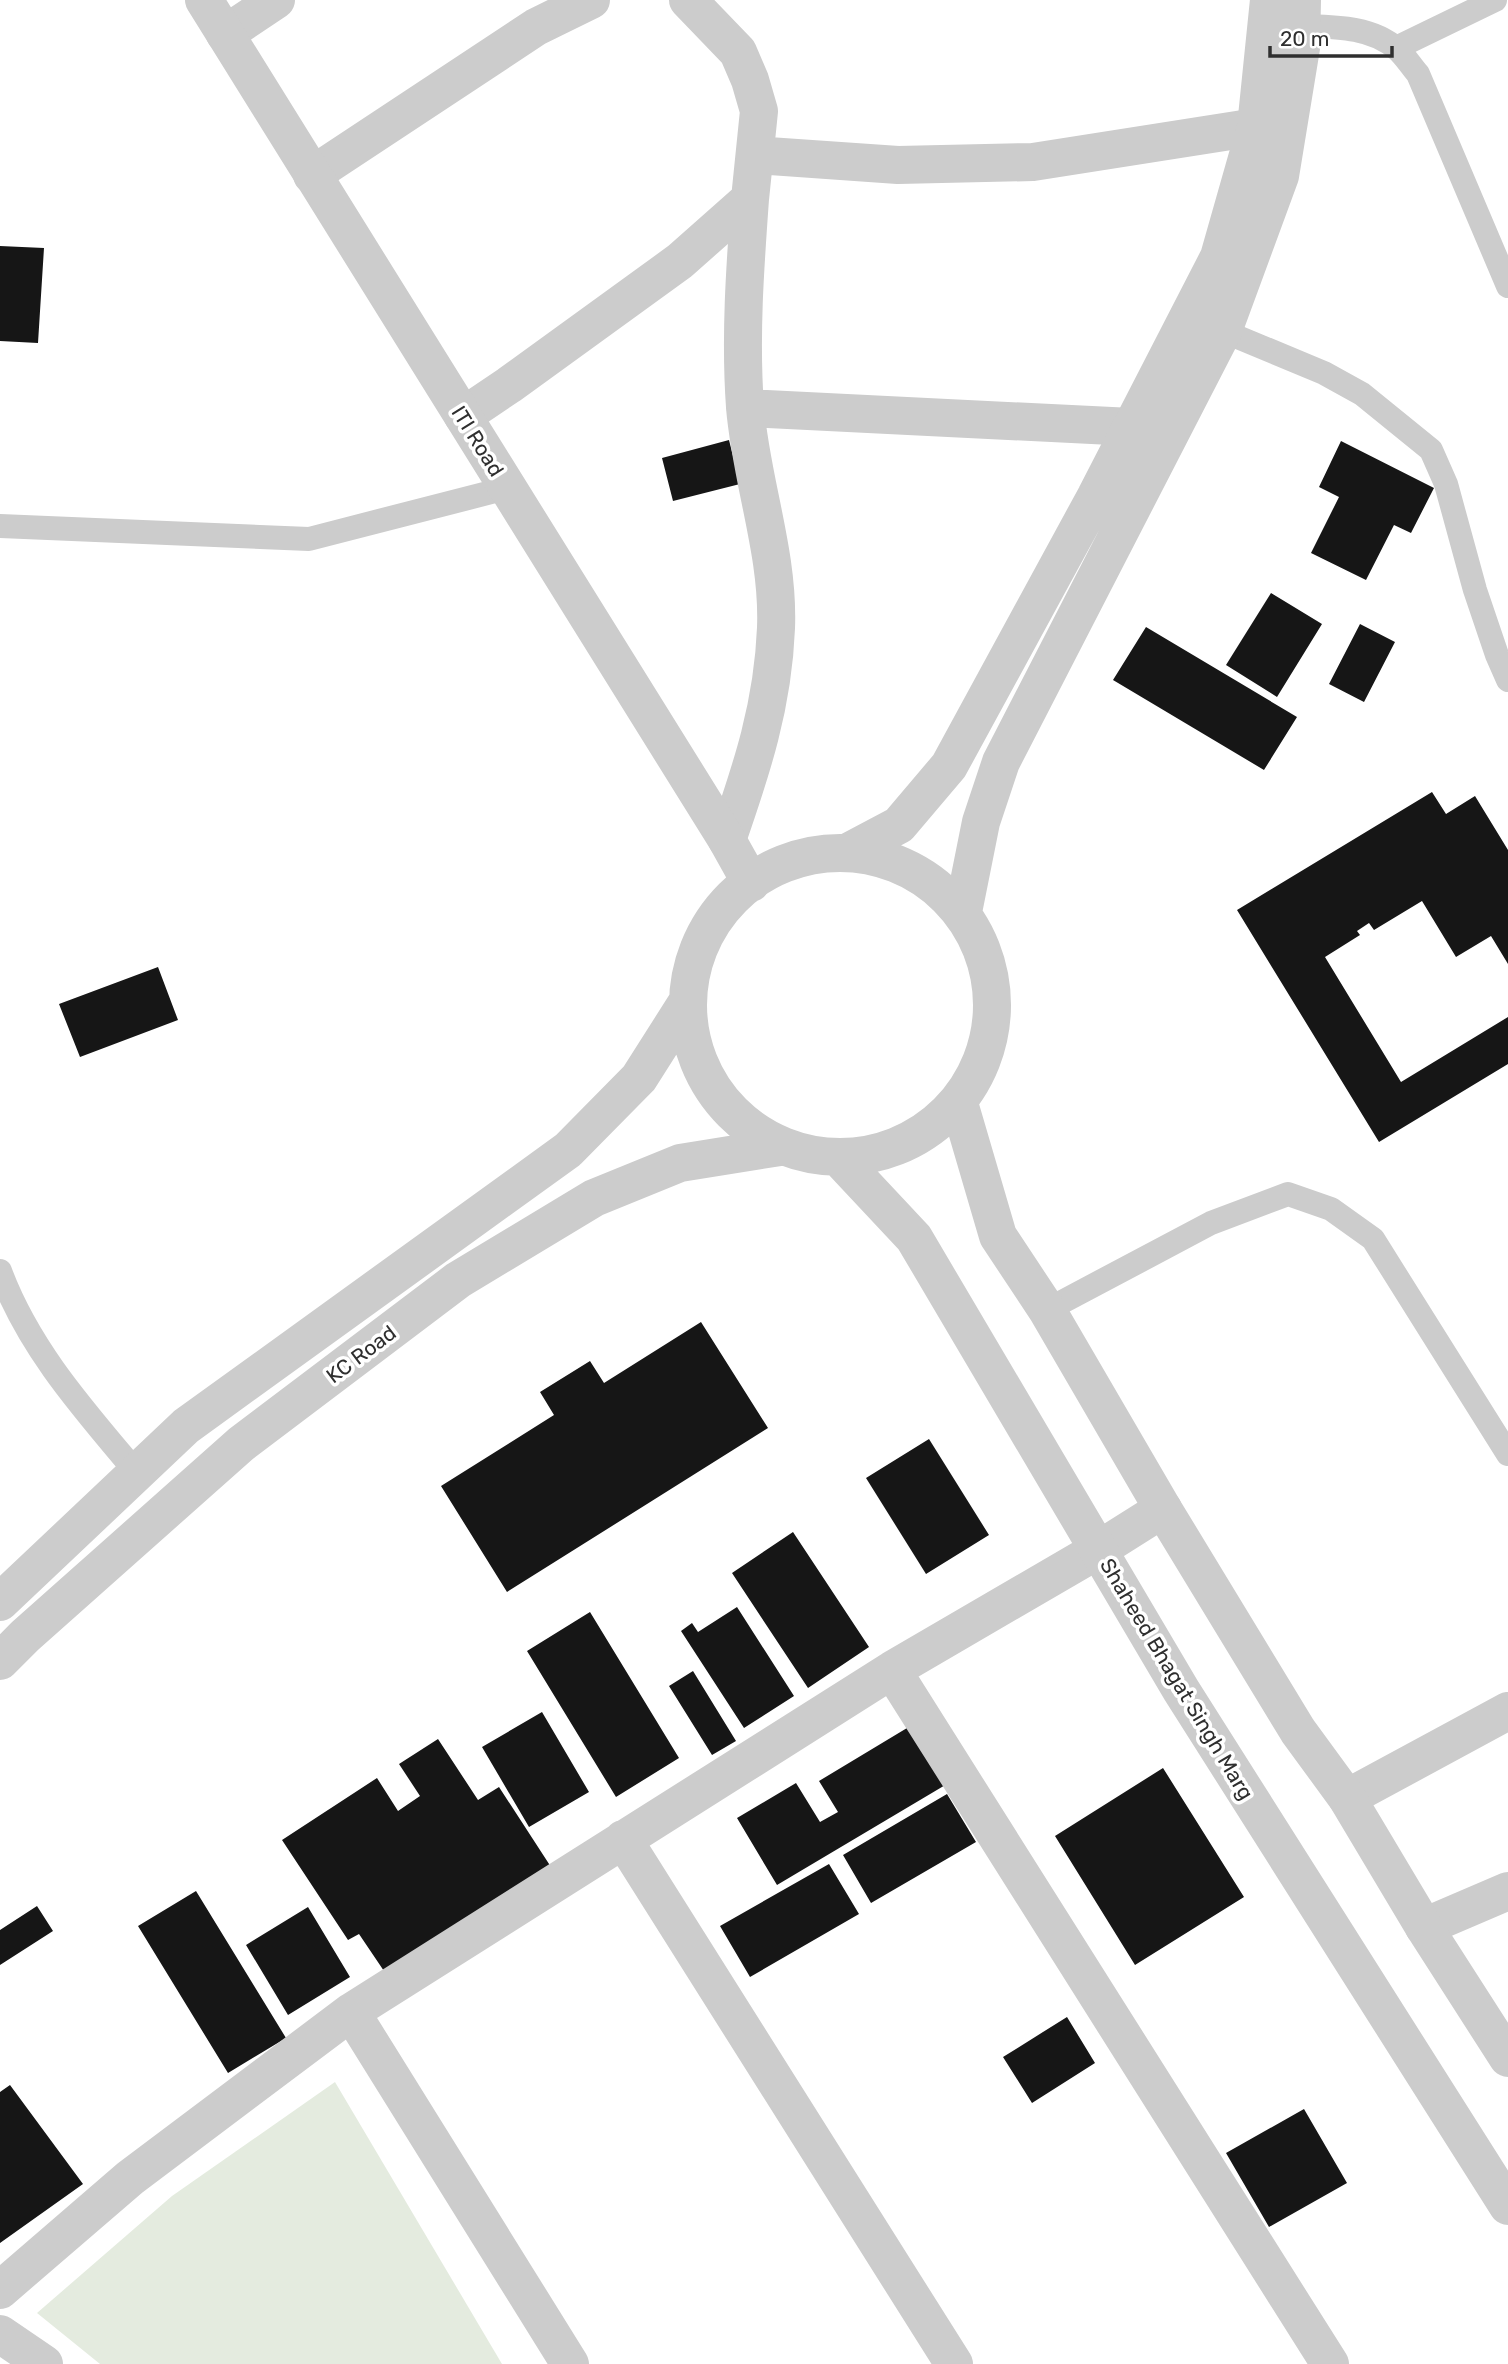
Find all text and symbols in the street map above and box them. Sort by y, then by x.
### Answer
scale bar [1270,14,1392,58]
text: 20 m [1280,26,1329,51]
street label: ITI Road [447,401,509,481]
street label: KC Road [321,1320,401,1388]
street label: Shaheed Bhagat Singh Marg [1095,1554,1259,1804]

